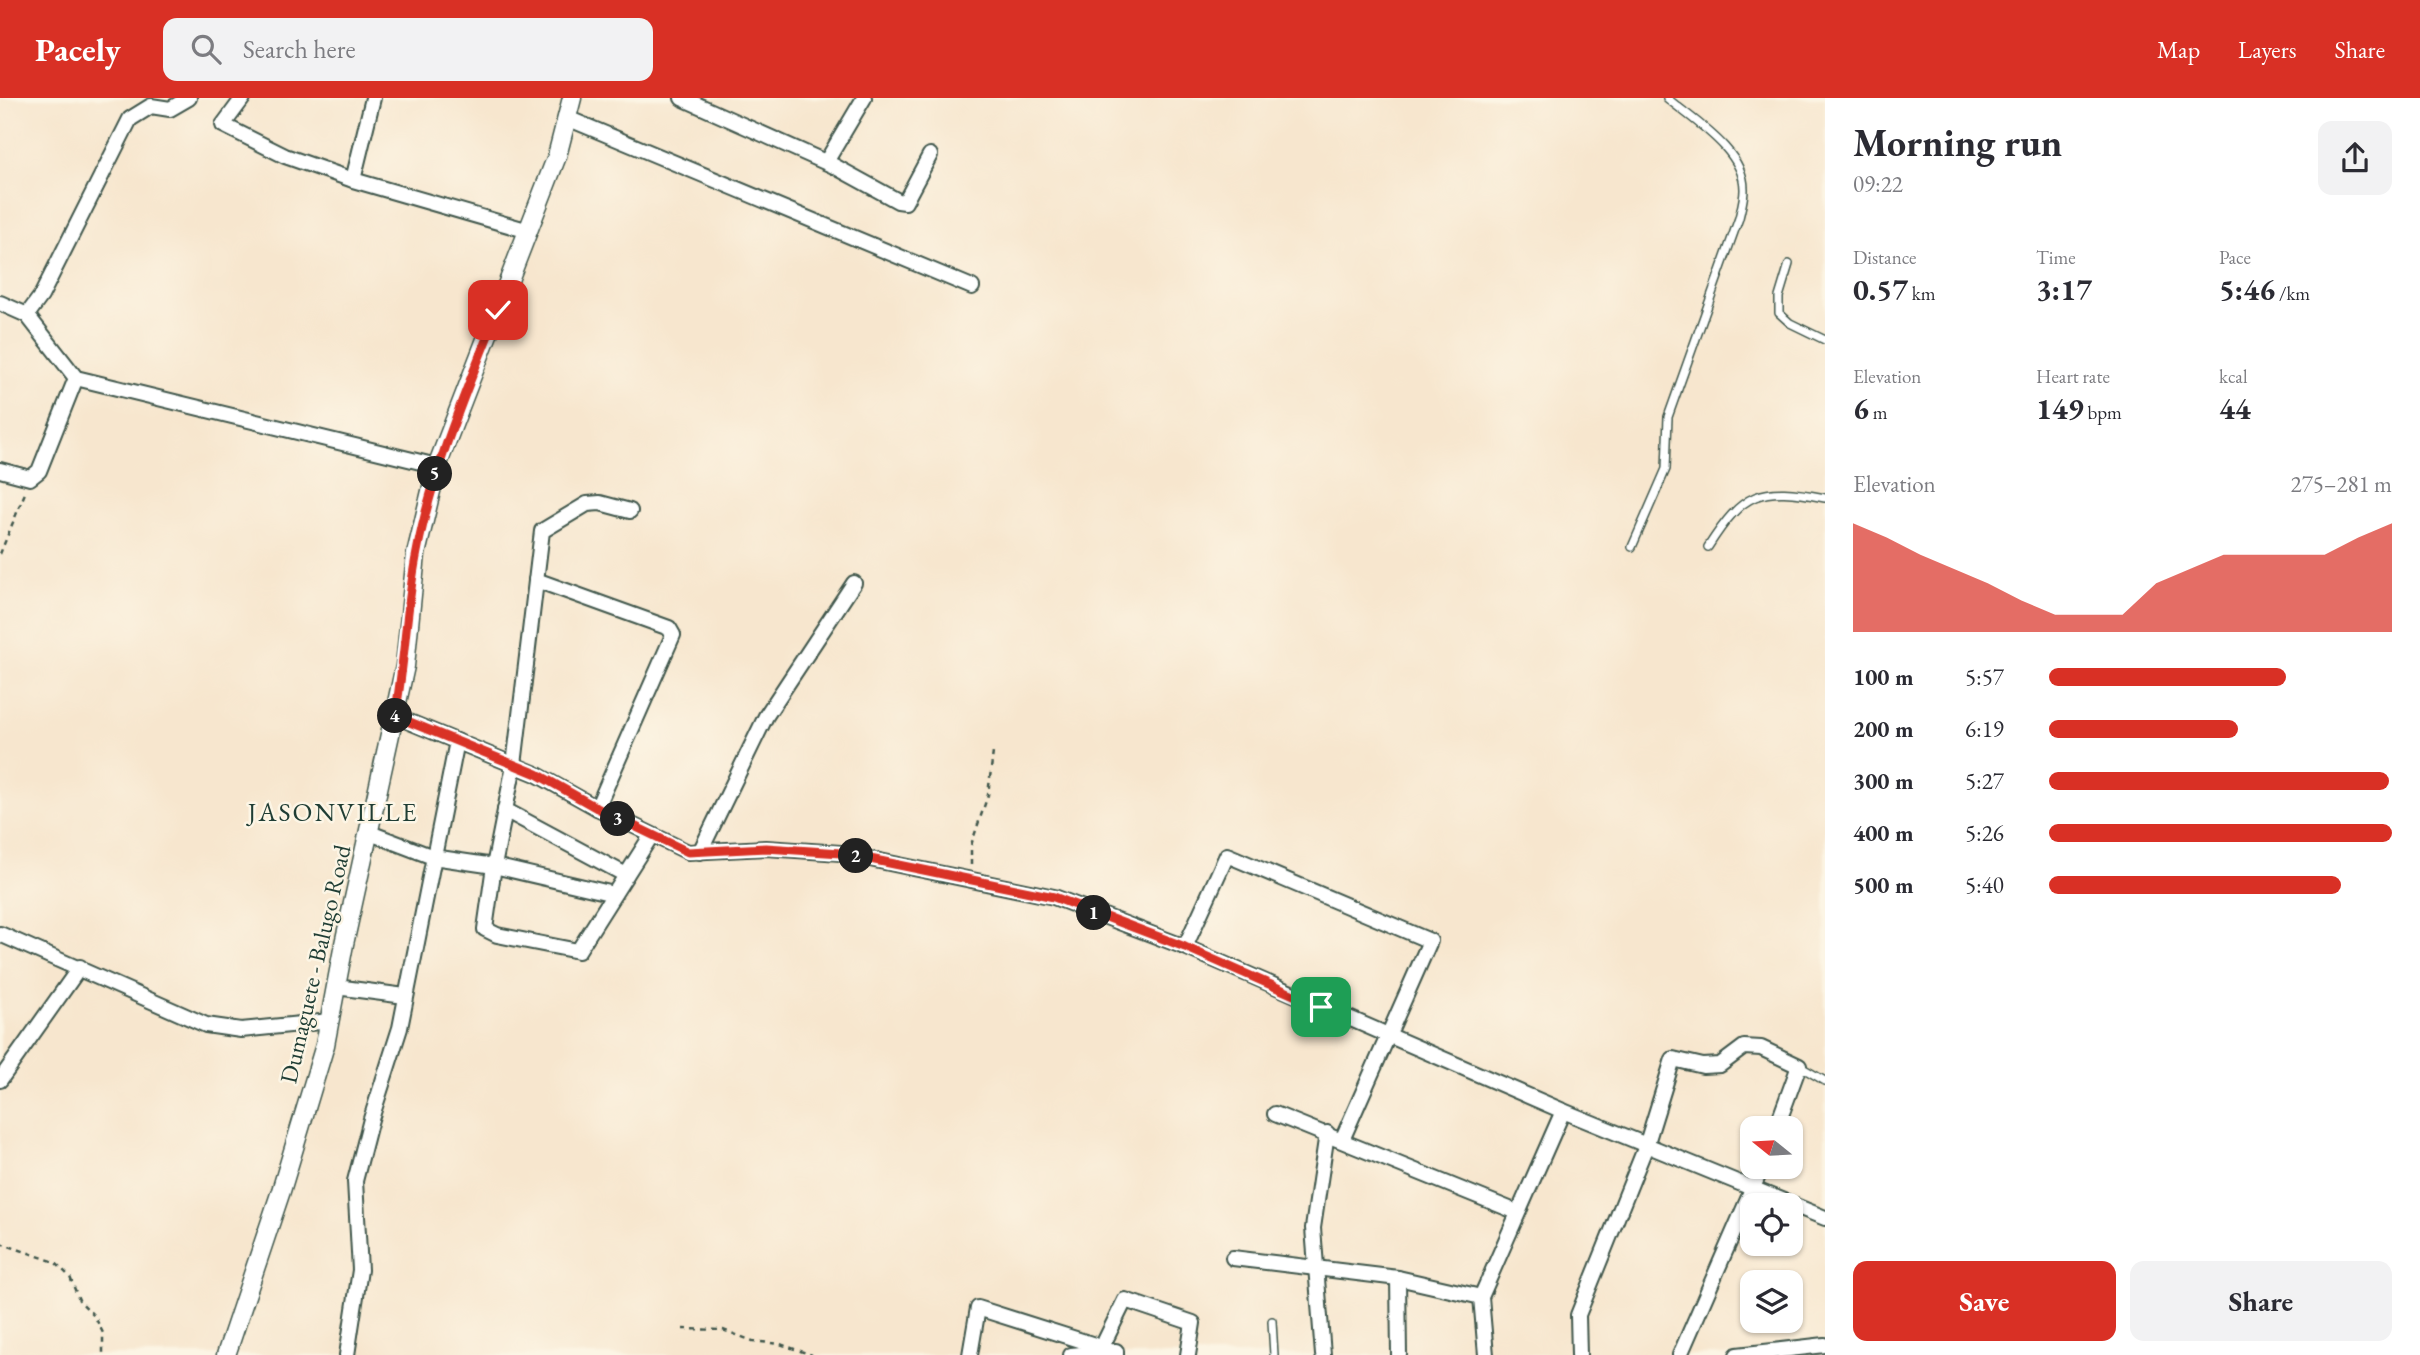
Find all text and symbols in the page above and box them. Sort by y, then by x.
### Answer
search box [163,18,653,81]
text: Pacely [35,28,121,71]
icon: search [187,30,225,68]
text: Search here [243,32,356,66]
text: Map [2157,34,2200,65]
text: Layers [2238,34,2297,65]
text: Share [2335,34,2385,65]
text: Morning run [1853,118,2062,167]
button: share [2318,121,2392,195]
text: 09:22 [1853,169,1903,199]
text: Distance [1853,245,1916,270]
text: Time [2036,245,2076,270]
text: Pace [2219,245,2251,270]
text: 0.57 [1853,270,1908,309]
text: 3:17 [2036,270,2092,309]
text: 5:46 [2219,270,2275,309]
pin [468,280,528,340]
text: km [1908,281,1936,306]
text: /km [2275,281,2310,306]
icon: check [479,291,517,329]
text: Elevation [1853,364,1921,389]
text: Heart rate [2036,364,2110,389]
text: kcal [2219,364,2248,389]
text: 6 [1853,389,1869,428]
text: 149 [2036,389,2084,428]
text: 44 [2219,389,2251,428]
text: m [1869,400,1887,425]
text: bpm [2084,400,2122,425]
pin: 5 [418,456,452,492]
text: 5 [429,461,440,486]
text: Elevation [1853,469,1936,499]
text: 275–281 m [2291,469,2392,499]
text: 100 m [1853,662,1914,692]
text: 5:57 [1965,662,2004,692]
pin: 4 [378,698,412,734]
text: 4 [389,703,400,728]
text: 200 m [1853,714,1914,744]
text: 6:19 [1965,714,2004,744]
text: 300 m [1853,766,1914,796]
text: 5:27 [1965,766,2004,796]
district label: JASONVILLE [246,795,418,829]
pin: 3 [600,802,636,836]
text: 3 [612,806,623,831]
text: 400 m [1853,818,1914,848]
text: 5:26 [1965,818,2004,848]
pin: 2 [838,838,874,874]
street label: Dumaguete - Balugo Road [272,841,358,1086]
text: 2 [850,843,861,868]
text: 500 m [1853,870,1914,900]
text: 5:40 [1965,870,2004,900]
pin: 1 [1076,896,1112,930]
text: 1 [1088,900,1099,925]
pin [1291,977,1351,1037]
icon: arrive [1302,988,1340,1026]
north arrow [1740,1116,1802,1180]
map controls [1740,1116,1803,1333]
button: locate [1740,1193,1803,1256]
button: Save [1853,1261,2116,1341]
button: Share [2130,1261,2392,1341]
button: layers [1740,1270,1803,1333]

